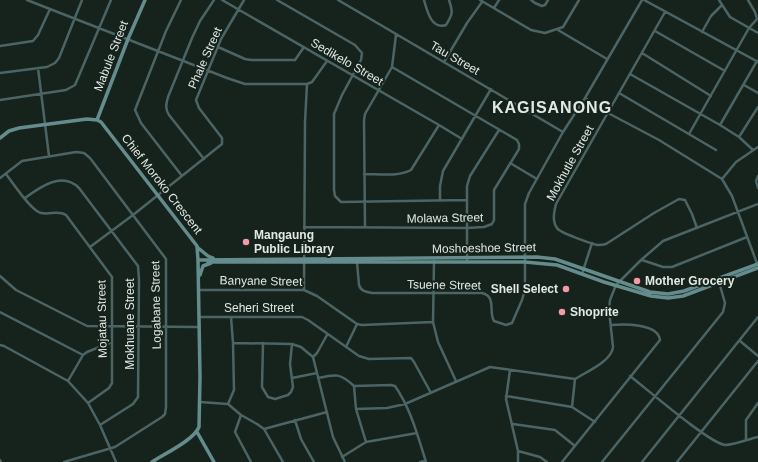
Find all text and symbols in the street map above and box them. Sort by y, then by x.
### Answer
street label: Mabule Street [91,18,131,93]
street label: Phale Street [185,24,225,91]
street label: Sedikelo Street [308,36,386,89]
street label: Tau Street [428,38,483,78]
district label: KAGISANONG [492,99,612,116]
street label: Mokhutle Street [544,122,597,203]
street label: Chief Moroko Crescent [119,131,206,237]
street label: Molawa Street [407,210,484,226]
place label: Mangaung Public Library [254,228,334,256]
marker: Mangaung Public Library [241,237,251,247]
street label: Moshoeshoe Street [432,240,537,256]
street label: Logabane Street [148,260,164,349]
street label: Banyane Street [220,273,303,289]
place label: Mother Grocery [645,274,735,288]
marker: Mother Grocery [632,276,642,286]
street label: Tsuene Street [407,277,482,293]
street label: Mokhuane Street [123,278,137,370]
street label: Mojatau Street [94,279,110,358]
place label: Shell Select [491,282,558,296]
marker: Shell Select [561,284,571,294]
street label: Seheri Street [224,301,295,315]
place label: Shoprite [570,305,619,319]
marker: Shoprite [557,307,567,317]

